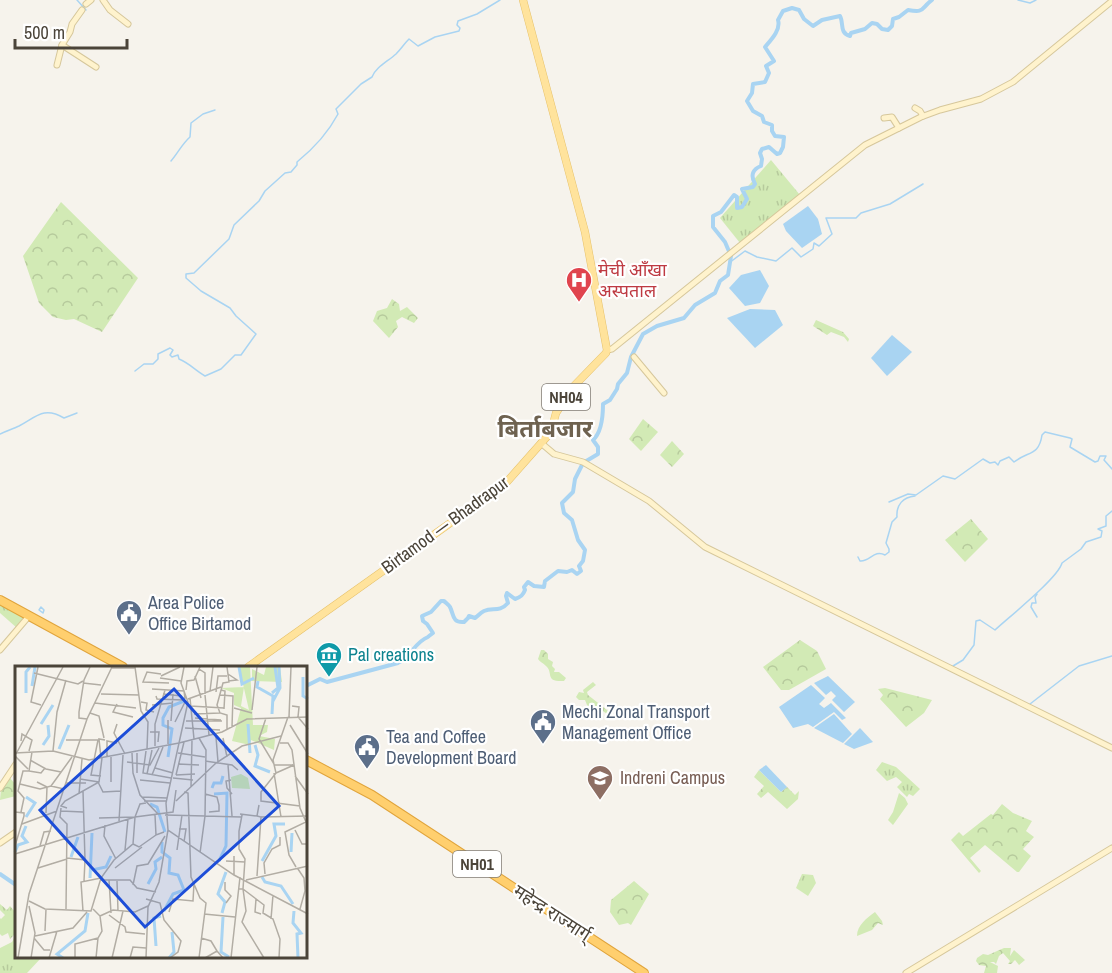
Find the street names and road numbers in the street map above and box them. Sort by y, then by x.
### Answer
road number: NH04 [542,384,590,410]
street label: Birtamod — Bhadrapur [376,470,514,579]
road number: NH01 [453,851,501,877]
street label: महेन्द्र राज्मार्ग् [509,878,598,949]

